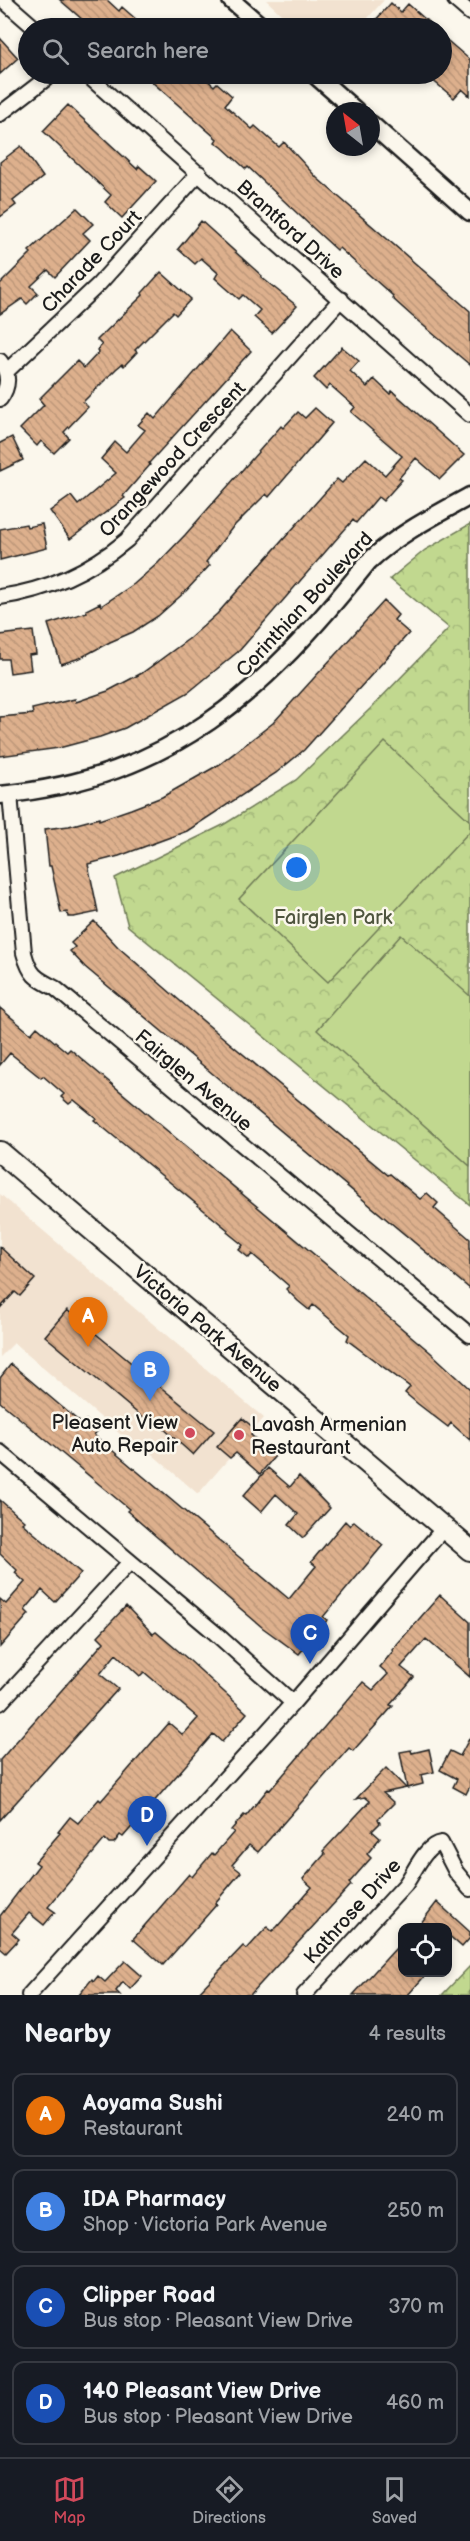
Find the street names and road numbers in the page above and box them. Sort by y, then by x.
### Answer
street label: Brantford Drive [231,175,349,284]
street label: Charade Court [37,205,147,318]
street label: Orangewood Crescent [94,377,251,542]
street label: Corinthian Boulevard [231,527,378,682]
street label: Fairglen Avenue [130,1025,257,1137]
street label: Victoria Park Avenue [128,1260,286,1398]
street label: Kathrose Drive [299,1854,406,1969]

